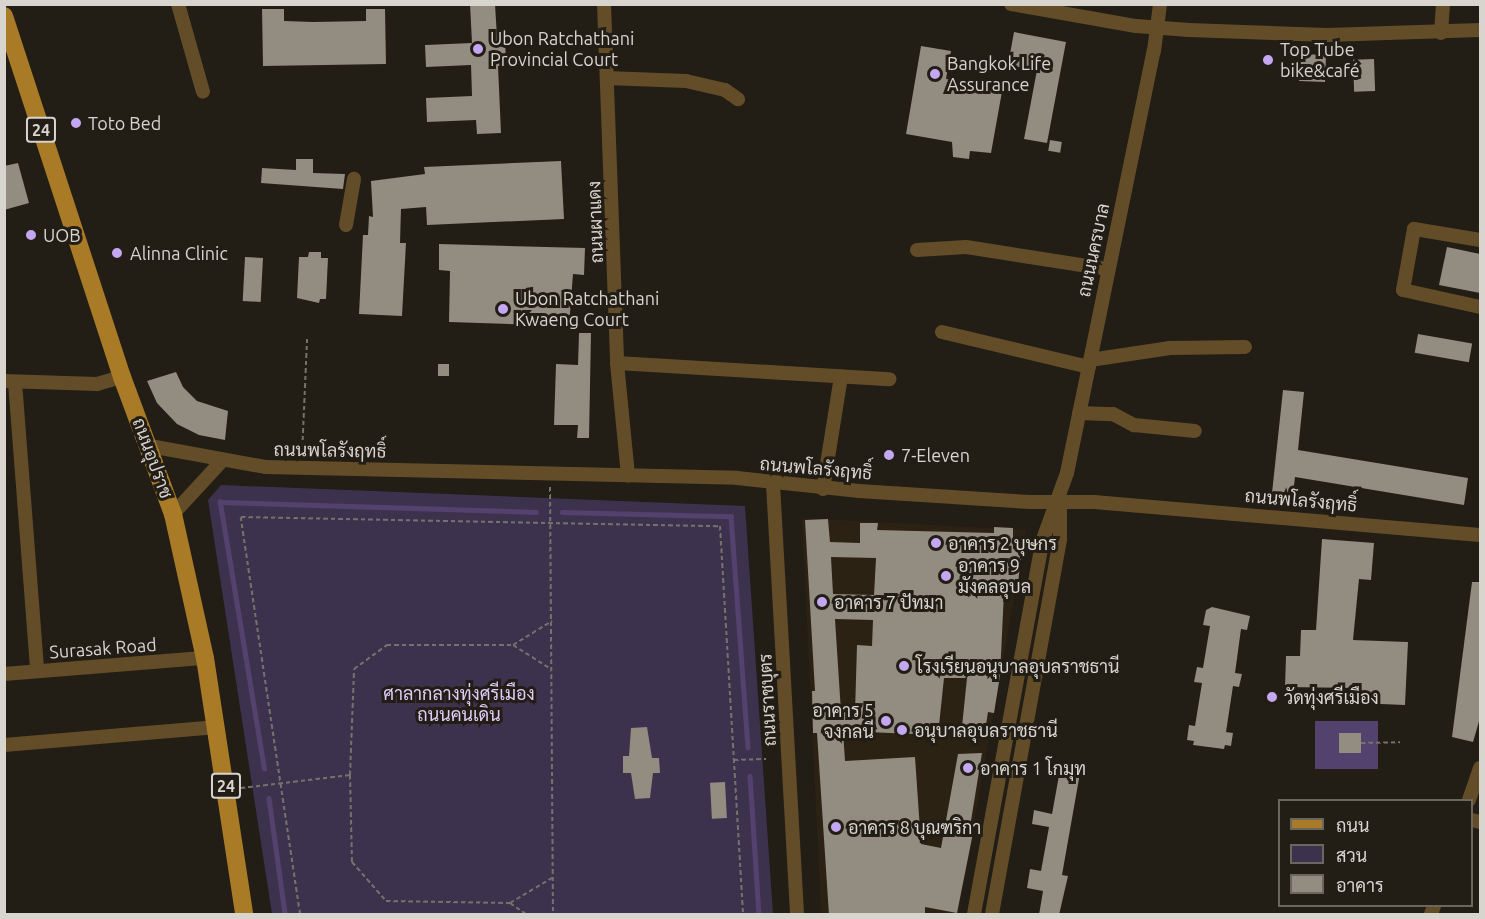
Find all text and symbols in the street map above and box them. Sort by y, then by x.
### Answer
place label: Ubon Ratchathani Provincial Court [490,28,634,70]
place label: Top Tube bike&café [1280,39,1360,82]
marker: Ubon Ratchathani Provincial Court [471,42,485,56]
place label: Bangkok Life Assurance [947,53,1051,96]
marker: Top Tube bike&café [1261,53,1275,67]
marker: Bangkok Life Assurance [928,67,942,81]
place label: Toto Bed [88,112,161,134]
marker: Toto Bed [69,116,83,130]
road number: 24 [24,117,57,143]
street label: ถนนผาแดง [583,180,607,264]
street label: ถนนนครบาล [1073,201,1113,299]
place label: UOB [43,224,81,246]
marker: UOB [24,228,38,242]
place label: Alinna Clinic [130,242,228,264]
marker: Alinna Clinic [108,244,126,262]
place label: Ubon Ratchathani Kwaeng Court [515,288,659,330]
marker: Ubon Ratchathani Kwaeng Court [496,302,510,316]
street label: ถนนอุปราช [128,415,178,501]
street label: ถนนพโลรังฤทธิ์ [274,438,386,462]
place label: 7-Eleven [901,444,970,466]
marker: 7-Eleven [882,448,896,462]
street label: ถนนพโลรังฤทธิ์ [759,452,873,484]
street label: ถนนพโลรังฤทธิ์ [1244,484,1358,516]
place label: อาคาร 2 บุษกร [948,532,1057,554]
marker: อาคาร 2 บุษกร [929,536,943,550]
place label: อาคาร 9 มังคลอุบล [958,555,1031,598]
marker: อาคาร 9 มังคลอุบล [939,569,953,583]
place label: อาคาร 7 ปัทมา [834,591,943,613]
marker: อาคาร 7 ปัทมา [815,595,829,609]
street label: Surasak Road [49,633,157,663]
street label: ถนนราชบุตร [754,653,780,747]
place label: โรงเรียนอนุบาลอุบลราชธานี [916,655,1119,677]
marker: โรงเรียนอนุบาลอุบลราชธานี [897,659,911,673]
park label: ศาลากลางทุ่งศรีเมือง ถนนคนเดิน [383,683,535,726]
place label: วัดทุ่งศรีเมือง [1284,686,1379,708]
marker: วัดทุ่งศรีเมือง [1265,690,1279,704]
place label: อาคาร 5 จงกลนี [812,700,874,742]
marker: อาคาร 5 จงกลนี [879,714,893,728]
place label: อนุบาลอุบลราชธานี [914,719,1058,741]
marker: อนุบาลอุบลราชธานี [895,723,909,737]
place label: อาคาร 1 โกมุท [980,757,1086,779]
marker: อาคาร 1 โกมุท [961,761,975,775]
road number: 24 [210,773,242,799]
legend [1278,799,1473,907]
text: ถนน [1336,815,1369,835]
place label: อาคาร 8 บุณฑริกา [848,816,981,838]
marker: อาคาร 8 บุณฑริกา [829,820,843,834]
text: สวน [1336,845,1367,865]
text: อาคาร [1336,875,1384,895]

